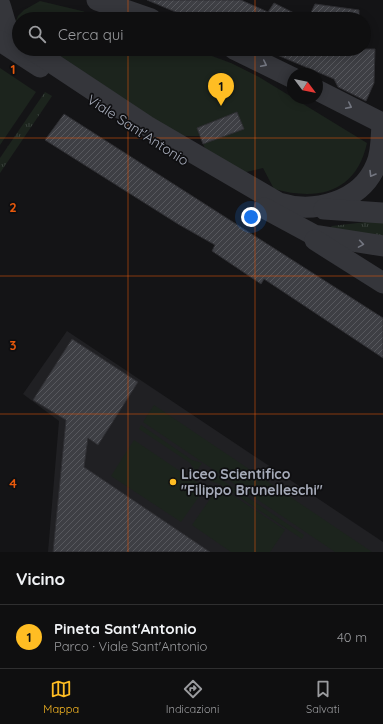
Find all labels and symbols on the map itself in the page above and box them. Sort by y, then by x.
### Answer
one-way arrow [259,59,267,67]
text: 1 [10,61,16,77]
north arrow [287,68,323,104]
pin: 1 [208,73,234,106]
street label: Viale Sant'Antonio [84,91,192,169]
one-way arrow [345,101,353,109]
one-way arrow [369,170,376,177]
text: 2 [9,199,17,215]
your location [241,207,261,227]
one-way arrow [358,239,364,247]
text: 3 [10,337,17,353]
place label: Liceo Scientifico "Filippo Brunelleschi" [181,465,323,499]
text: 4 [9,475,17,491]
marker: Liceo Scientifico "Filippo Brunelleschi" [168,477,178,487]

